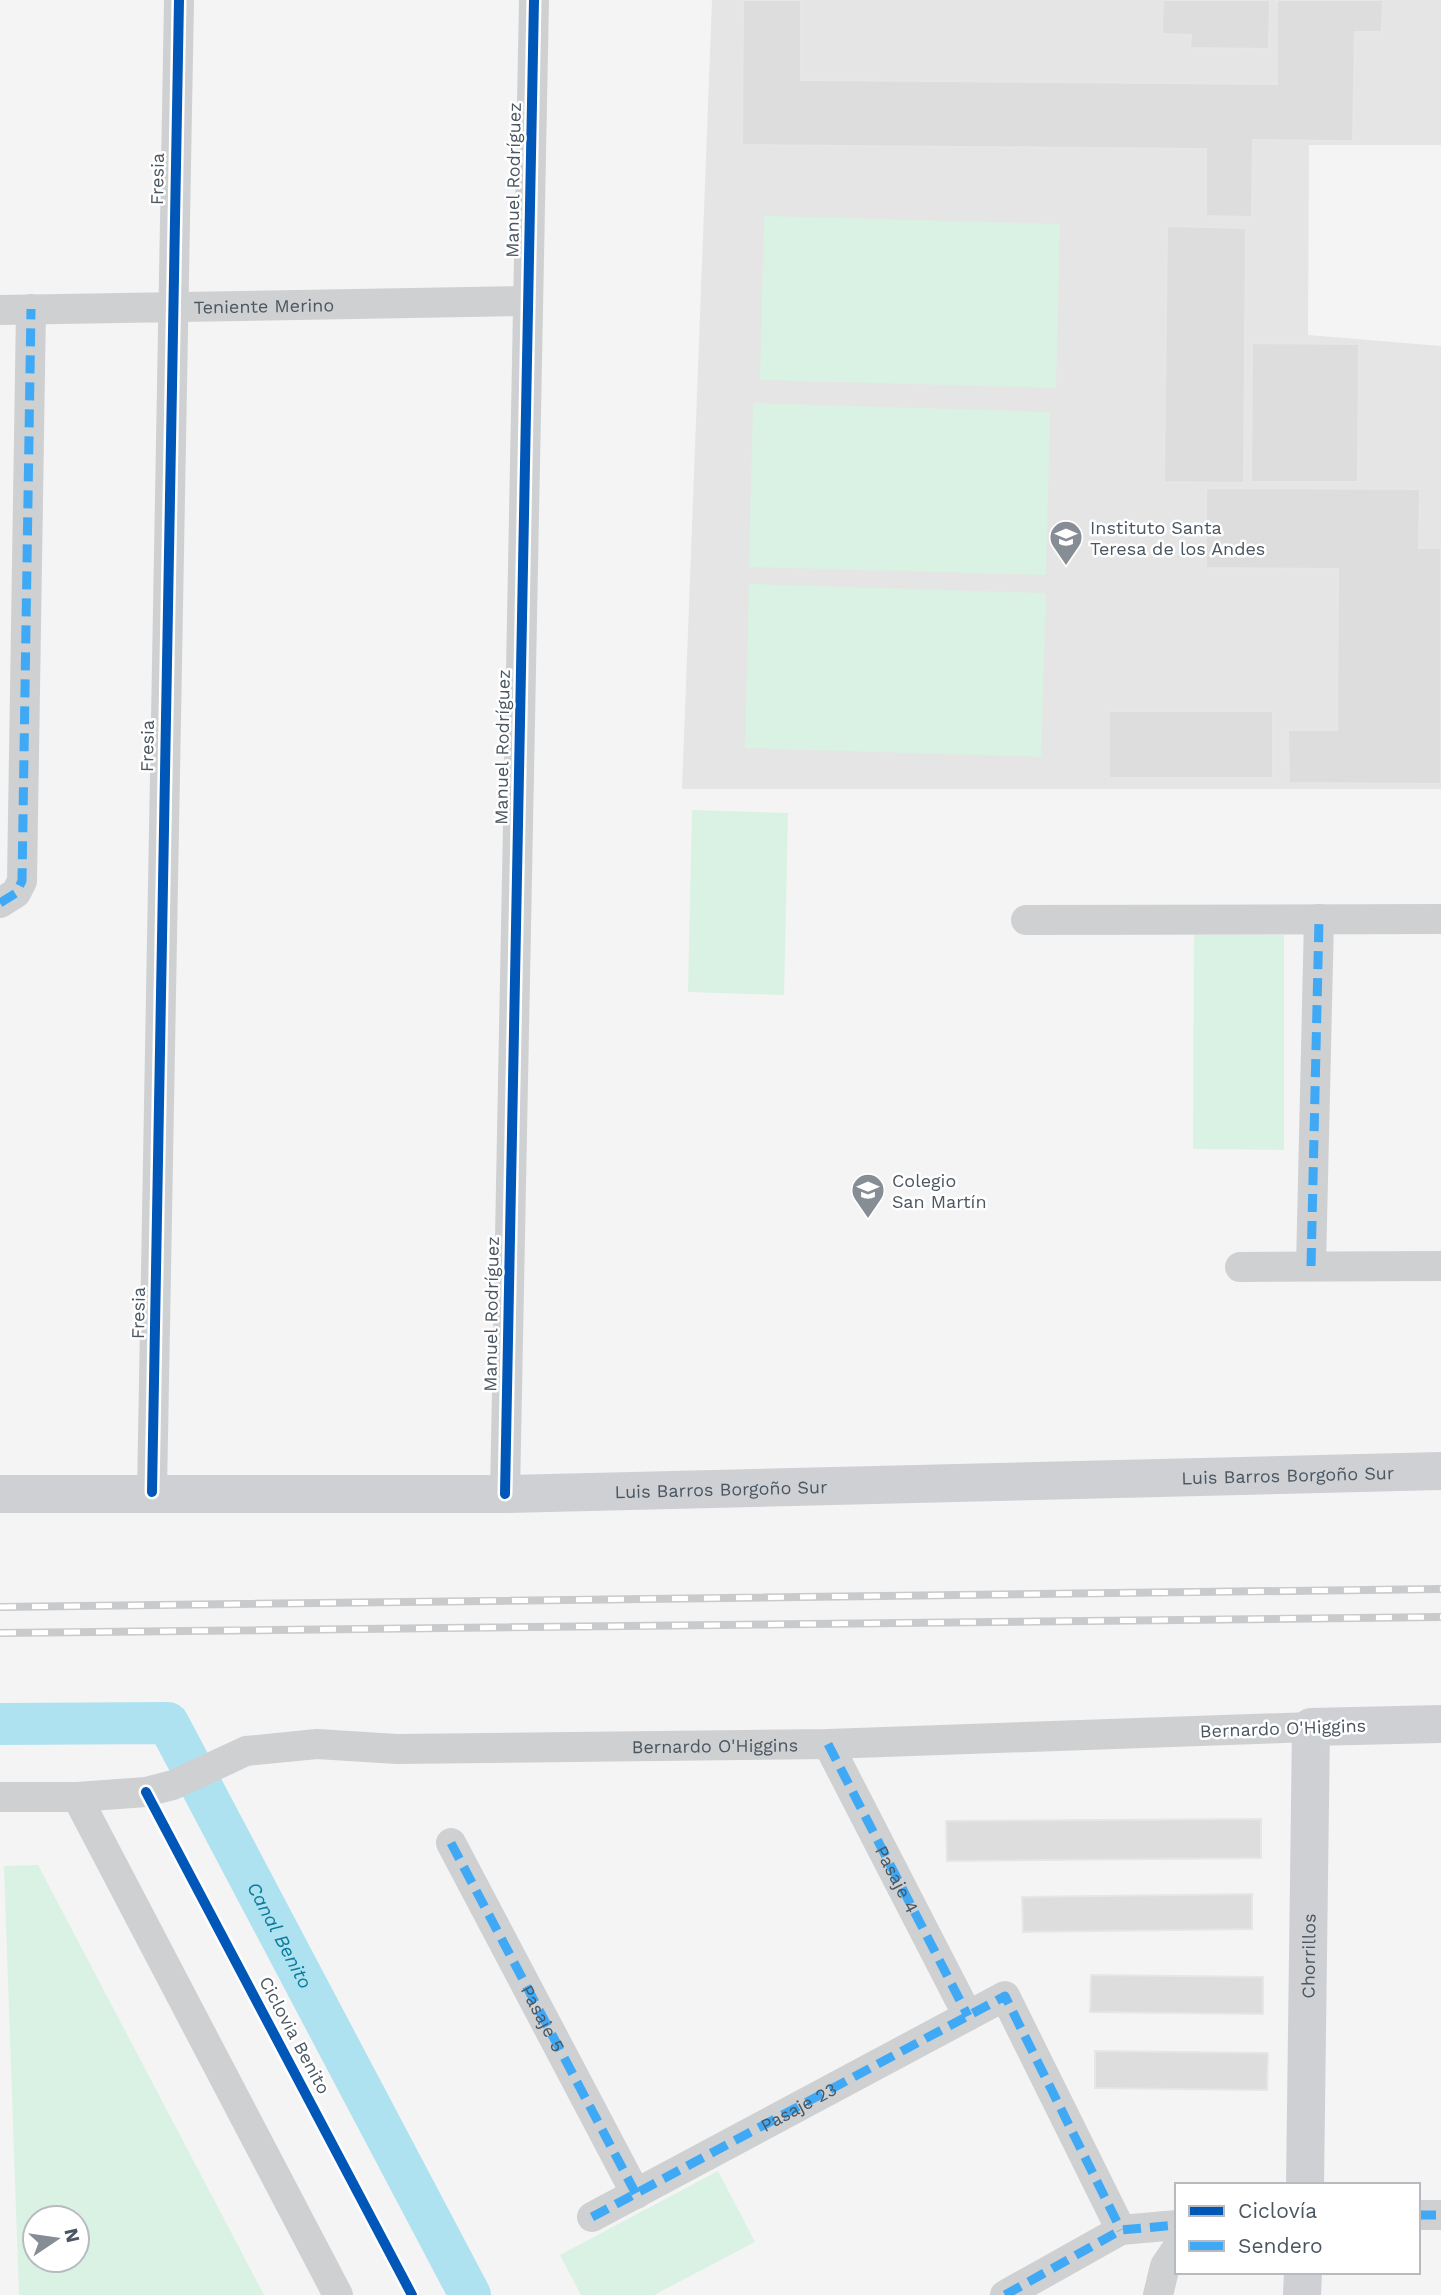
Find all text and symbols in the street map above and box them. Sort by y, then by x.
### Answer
street label: Manuel Rodríguez [501,102,525,258]
street label: Fresia [146,153,168,205]
street label: Teniente Merino [194,294,334,317]
place label: Instituto Santa Teresa de los Andes [1090,517,1265,559]
school or university icon: Instituto Santa Teresa de los Andes [1047,518,1085,567]
street label: Manuel Rodríguez [490,669,514,825]
street label: Fresia [136,720,158,772]
place label: Colegio San Martín [892,1170,987,1212]
school or university icon: Colegio San Martín [849,1171,887,1220]
street label: Manuel Rodríguez [479,1236,503,1392]
street label: Fresia [127,1287,149,1339]
street label: Luis Barros Borgoño Sur [1181,1462,1394,1488]
street label: Luis Barros Borgoño Sur [614,1476,828,1502]
street label: Bernardo O'Higgins [1200,1715,1366,1741]
street label: Bernardo O'Higgins [632,1734,798,1757]
street label: Pasaje 4 [871,1842,924,1917]
water label: Canal Benito [242,1878,318,1992]
street label: Chorrillos [1297,1913,1319,1999]
street label: Ciclovia Benito [255,1973,335,2097]
street label: Pasaje 5 [517,1981,570,2055]
street label: Pasaje 23 [757,2078,840,2135]
legend [1175,2183,1420,2274]
text: Ciclovía [1238,2198,1317,2223]
north arrow [21,2204,91,2274]
text: N [59,2226,85,2245]
text: Sendero [1238,2233,1323,2258]

